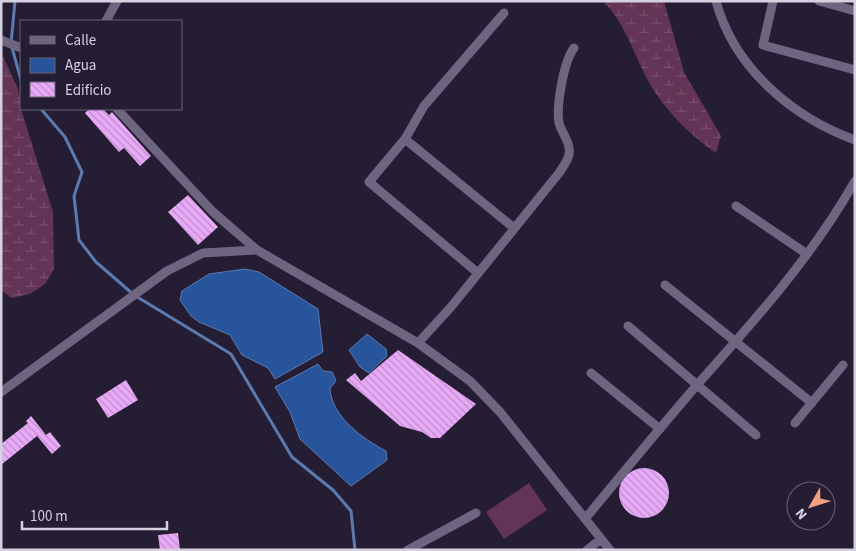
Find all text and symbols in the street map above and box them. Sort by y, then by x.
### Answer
legend [20,20,182,110]
text: Calle [65,30,96,51]
text: Agua [65,55,96,76]
text: Edificio [65,80,112,101]
north arrow [786,481,836,531]
scale bar [22,498,168,530]
text: N [791,504,812,523]
text: 100 m [30,506,68,527]

